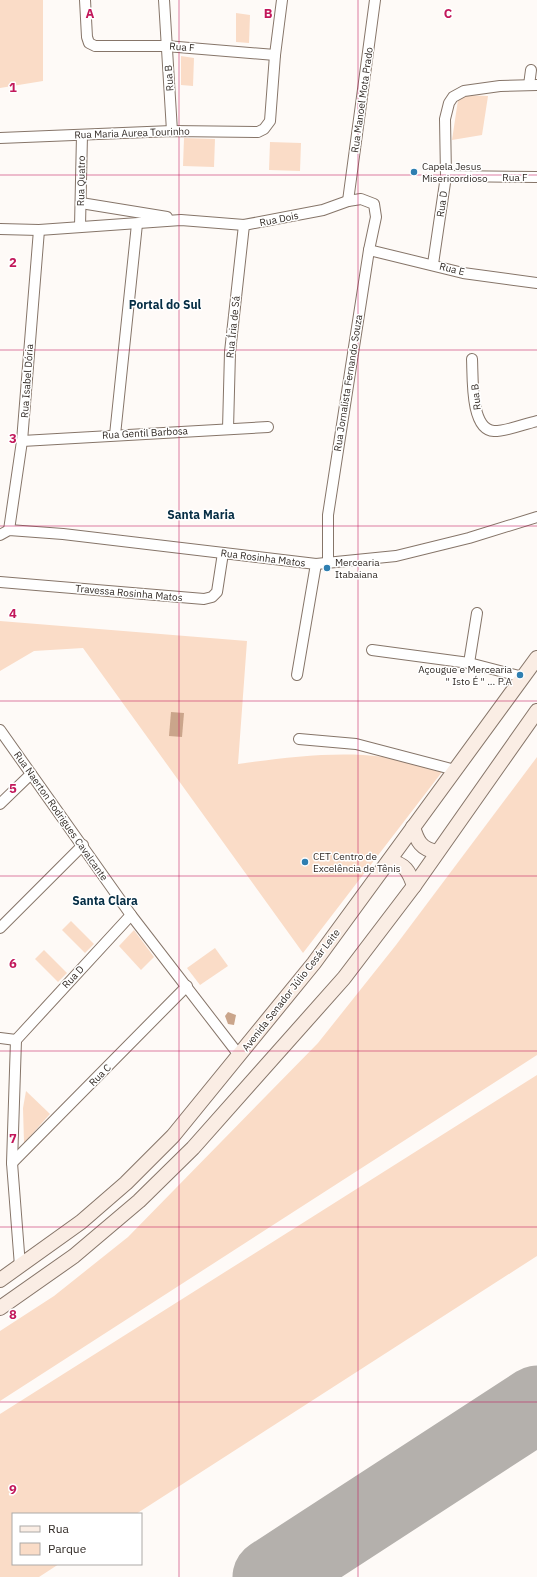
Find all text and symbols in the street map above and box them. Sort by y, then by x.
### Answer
text: A [86,5,95,22]
text: B [264,5,273,22]
text: C [444,5,453,22]
street label: Rua F [169,40,196,54]
street label: Rua Manoel Mota Prado [348,46,376,154]
street label: Rua B [162,64,176,92]
text: 1 [9,79,17,96]
street label: Rua Maria Aurea Tourinho [74,124,190,142]
street label: Rua Quatro [74,155,88,206]
place label: Capela Jesus Misericordioso [422,160,488,185]
marker: Capela Jesus Misericordioso [409,167,419,177]
street label: Rua F [502,171,528,184]
street label: Rua D [434,190,450,218]
street label: Rua Dois [258,209,300,229]
text: 2 [9,254,17,271]
street label: Rua E [438,260,466,278]
street label: Rua Íria de Sá [223,295,243,359]
district label: Portal do Sul [129,297,202,312]
street label: Rua Jornalista Fernando Souza [331,313,365,452]
street label: Rua Isabel Dória [18,343,36,418]
street label: Rua B [468,383,484,411]
street label: Rua Gentil Barbosa [102,424,189,442]
text: 3 [9,430,17,447]
district label: Santa Maria [167,507,235,522]
street label: Rua Rosinha Matos [220,546,306,570]
place label: Mercearia Itabaiana [335,556,380,581]
marker: Mercearia Itabaiana [322,563,332,573]
street label: Travessa Rosinha Matos [75,582,183,604]
text: 4 [9,605,17,622]
place label: Açougue e Mercearia " Isto É " ... P.A [418,663,513,688]
marker: Açougue e Mercearia " Isto É " ... P.A [515,670,525,680]
street label: Rua Naerton Rodrigues Cavalcante [11,749,111,884]
text: 5 [9,780,17,797]
place label: CET Centro de Excelência de Tênis [313,850,401,875]
marker: CET Centro de Excelência de Tênis [300,857,310,867]
district label: Santa Clara [72,893,138,908]
street label: Avenida Senador Júlio Cesár Leite [239,926,343,1054]
text: 6 [9,955,17,972]
street label: Rua D [59,963,87,991]
street label: Rua C [86,1061,114,1089]
text: 7 [9,1130,17,1147]
text: 8 [9,1306,17,1323]
text: 9 [9,1481,17,1498]
legend [12,1513,142,1565]
text: Rua [48,1521,69,1536]
text: Parque [48,1541,87,1556]

